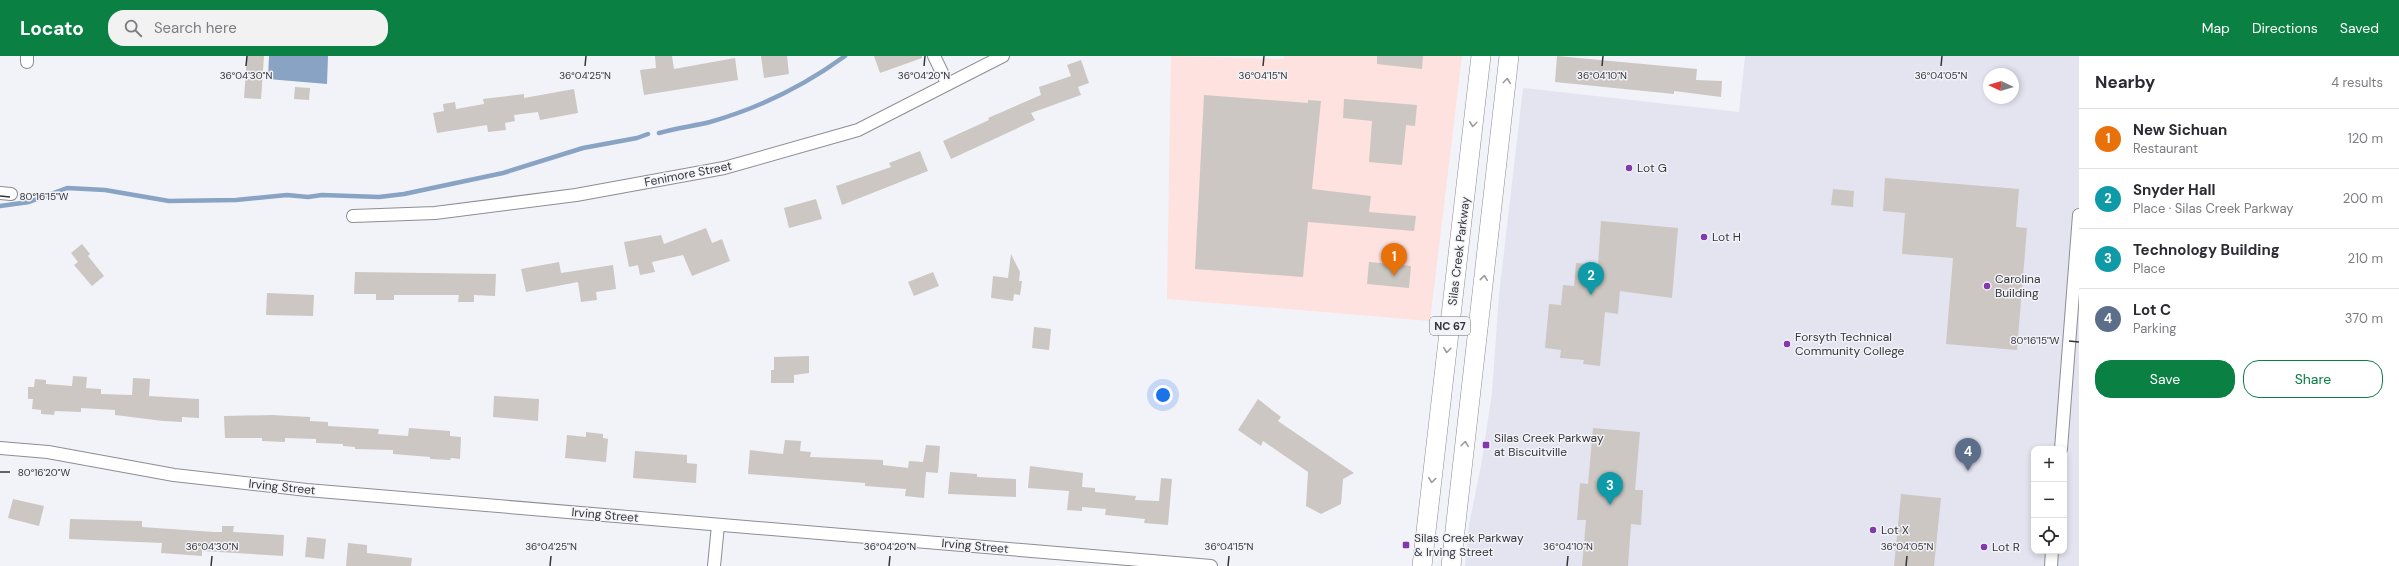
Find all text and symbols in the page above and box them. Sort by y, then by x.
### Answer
search box [108,10,388,46]
text: Locato [20,16,84,41]
icon: search [122,17,144,39]
text: Search here [154,18,237,38]
text: Map [2202,19,2230,37]
text: Directions [2252,19,2318,37]
text: Saved [2340,19,2379,37]
north arrow [1983,68,2019,104]
text: 36°04'30"N [220,69,272,82]
text: 36°04'25"N [559,69,611,82]
text: 36°04'20"N [898,69,950,82]
text: 36°04'15"N [1239,69,1288,82]
text: 36°04'10"N [1577,69,1627,82]
text: 36°04'05"N [1915,69,1967,82]
text: Nearby [2095,71,2155,93]
text: 4 results [2331,74,2383,91]
one-way arrow [1502,78,1511,84]
text: New Sichuan [2133,120,2227,140]
one-way arrow [1469,121,1478,127]
text: 1 [2106,130,2110,147]
text: 120 m [2348,130,2383,147]
text: Restaurant [2133,140,2198,157]
street label: Fenimore Street [643,158,733,190]
place label: Lot G [1637,160,1667,176]
marker: Lot G [1624,163,1634,173]
text: Snyder Hall [2133,180,2216,200]
text: 80°16'15"W [20,190,69,203]
text: 2 [2104,190,2112,207]
text: 200 m [2343,190,2383,207]
street label: Silas Creek Parkway [1444,195,1474,306]
text: Place · Silas Creek Parkway [2133,200,2294,217]
place label: Lot H [1712,229,1741,245]
marker: Lot H [1699,232,1709,242]
text: Technology Building [2133,240,2280,260]
pin: 1 [1381,243,1407,276]
text: 3 [2104,250,2112,267]
text: 210 m [2348,250,2383,267]
text: Place [2133,260,2165,277]
pin: 2 [1578,262,1604,295]
place label: Carolina Building [1995,271,2040,301]
one-way arrow [1479,275,1488,281]
marker: Carolina Building [1982,281,1992,291]
text: Lot C [2133,300,2171,320]
text: 4 [2104,310,2112,327]
text: 370 m [2345,310,2383,327]
road number: NC 67 [1430,317,1470,335]
text: Parking [2133,320,2177,337]
place label: Forsyth Technical Community College [1795,329,1905,359]
text: 80°16'15"W [2011,334,2060,347]
marker: Forsyth Technical Community College [1782,339,1792,349]
one-way arrow [1443,347,1452,353]
button: Save [2095,360,2235,398]
button: Share [2243,360,2383,398]
your location [1153,385,1173,405]
place label: Silas Creek Parkway at Biscuitville [1494,430,1604,460]
pin: 4 [1955,438,1981,471]
marker: Silas Creek Parkway at Biscuitville [1481,440,1491,450]
one-way arrow [1460,441,1469,447]
map controls [2031,446,2067,554]
button: + [2031,446,2067,482]
text: 80°16'20"W [18,466,71,479]
pin: 3 [1597,472,1623,505]
street label: Irving Street [248,476,317,499]
one-way arrow [1428,476,1437,483]
button: − [2031,482,2067,518]
street label: Irving Street [571,504,639,526]
button: locate [2031,518,2067,554]
place label: Lot X [1881,522,1909,538]
marker: Lot X [1868,525,1878,535]
place label: Silas Creek Parkway & Irving Street [1414,530,1524,560]
street label: Irving Street [941,535,1009,557]
place label: Lot R [1992,539,2020,555]
text: 36°04'30"N [186,540,238,553]
text: 36°04'25"N [525,540,577,553]
text: 36°04'20"N [864,540,916,553]
text: 36°04'15"N [1205,540,1254,553]
marker: Silas Creek Parkway & Irving Street [1401,540,1411,550]
text: 36°04'10"N [1543,540,1593,553]
text: 36°04'05"N [1881,540,1933,553]
marker: Lot R [1979,542,1989,552]

